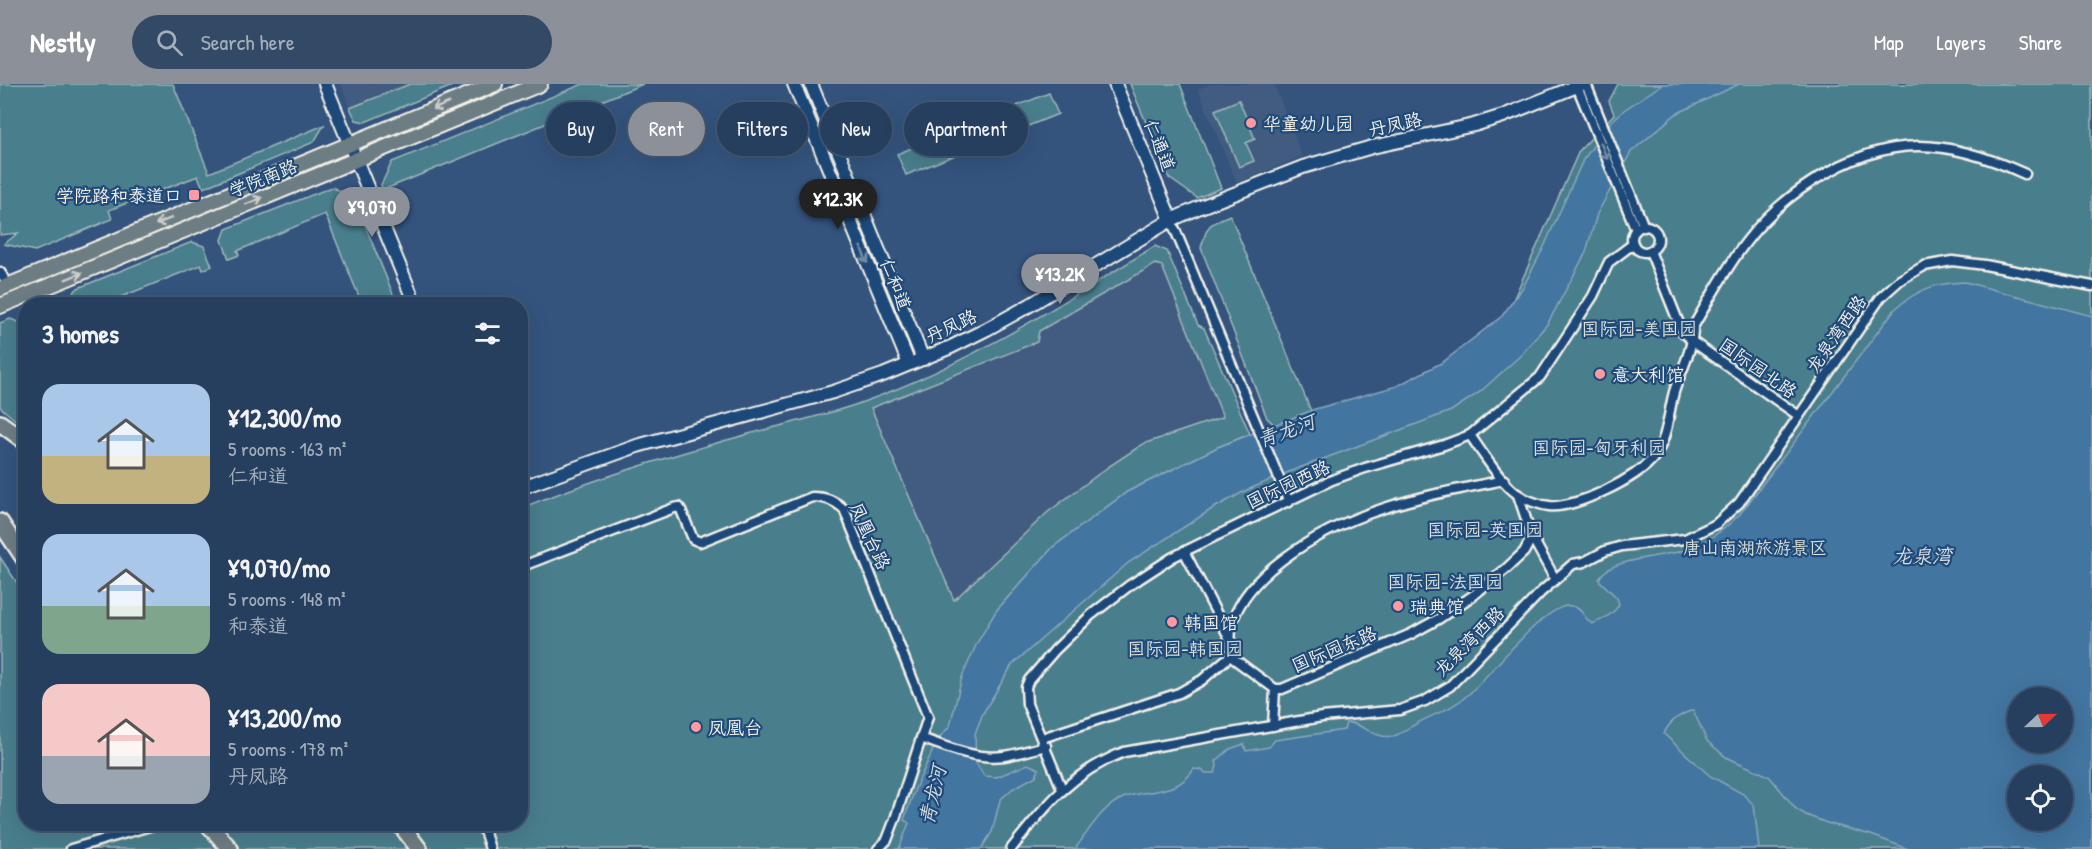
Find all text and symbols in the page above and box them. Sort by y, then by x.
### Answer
search box [132,15,552,69]
text: Nestly [30,23,96,61]
icon: search [153,26,186,59]
text: Search here [201,27,295,57]
text: Map [1874,28,1903,57]
text: Layers [1936,28,1986,57]
text: Share [2019,28,2062,57]
one-way arrow [432,101,451,112]
chip: Buy [546,102,616,156]
chip: Rent [628,102,705,156]
chip: Filters [717,102,808,156]
chip: New [820,102,892,156]
chip: Apartment [904,102,1028,156]
street label: 丹凤路 [1366,106,1424,142]
place label: 华童幼儿园 [1263,111,1353,136]
street label: 仁通道 [1138,115,1182,175]
marker: 华童幼儿园 [1244,116,1258,130]
one-way arrow [1599,141,1610,159]
street label: 学院南路 [225,153,301,203]
pin: ¥12.3K [789,179,887,230]
place label: 学院路和泰道口 [56,183,182,208]
text: ¥12.3K [813,185,863,212]
pin: ¥9,070 [323,187,421,238]
marker: 学院路和泰道口 [187,188,201,202]
text: ¥9,070 [348,193,396,220]
one-way arrow [244,195,263,206]
one-way arrow [155,216,174,227]
one-way arrow [859,245,870,263]
street label: 仁和道 [874,254,918,314]
pin: ¥13.2K [1011,254,1109,305]
text: ¥13.2K [1035,260,1085,287]
one-way arrow [64,270,82,281]
street label: 龙泉湾西路 [1800,290,1872,378]
street label: 丹凤路 [921,303,981,349]
text: 3 homes [42,316,119,351]
park label: 国际园-美国园 [1581,316,1697,341]
icon: filters [471,317,504,350]
street label: 国际园北路 [1714,332,1802,404]
place label: 意大利馆 [1612,362,1684,387]
marker: 意大利馆 [1593,367,1607,381]
text: ¥12,300/mo [228,400,341,435]
water label: 青龙河 [1253,406,1322,453]
icon: home [90,408,162,480]
text: 5 rooms · 163 m² [228,435,346,462]
park label: 国际园-匈牙利园 [1532,435,1666,460]
street label: 国际园西路 [1242,454,1334,514]
text: 仁和道 [228,462,288,489]
street label: 凤凰台路 [843,498,897,574]
park label: 国际园-英国园 [1427,517,1543,542]
park label: 唐山南湖旅游景区 [1683,535,1827,560]
water label: 龙泉湾 [1892,542,1955,569]
text: ¥9,070/mo [228,550,330,585]
icon: home [90,558,162,630]
park label: 国际园-法国园 [1387,569,1503,594]
text: 5 rooms · 148 m² [228,585,346,612]
place label: 瑞典馆 [1410,594,1464,619]
marker: 瑞典馆 [1391,599,1405,613]
street label: 龙泉湾西路 [1428,600,1510,682]
place label: 韩国馆 [1184,610,1238,635]
text: 和泰道 [228,612,288,639]
marker: 韩国馆 [1165,615,1179,629]
street label: 国际园东路 [1288,620,1380,678]
park label: 国际园-韩国园 [1127,636,1243,661]
north arrow [2007,687,2073,753]
map controls [2007,687,2073,831]
text: ¥13,200/mo [228,700,341,735]
icon: home [90,708,162,780]
place label: 凤凰台 [708,715,762,740]
marker: 凤凰台 [689,720,703,734]
text: 5 rooms · 178 m² [228,735,348,762]
water label: 青龙河 [912,760,953,827]
text: 丹凤路 [228,762,288,789]
button: locate [2007,765,2073,831]

